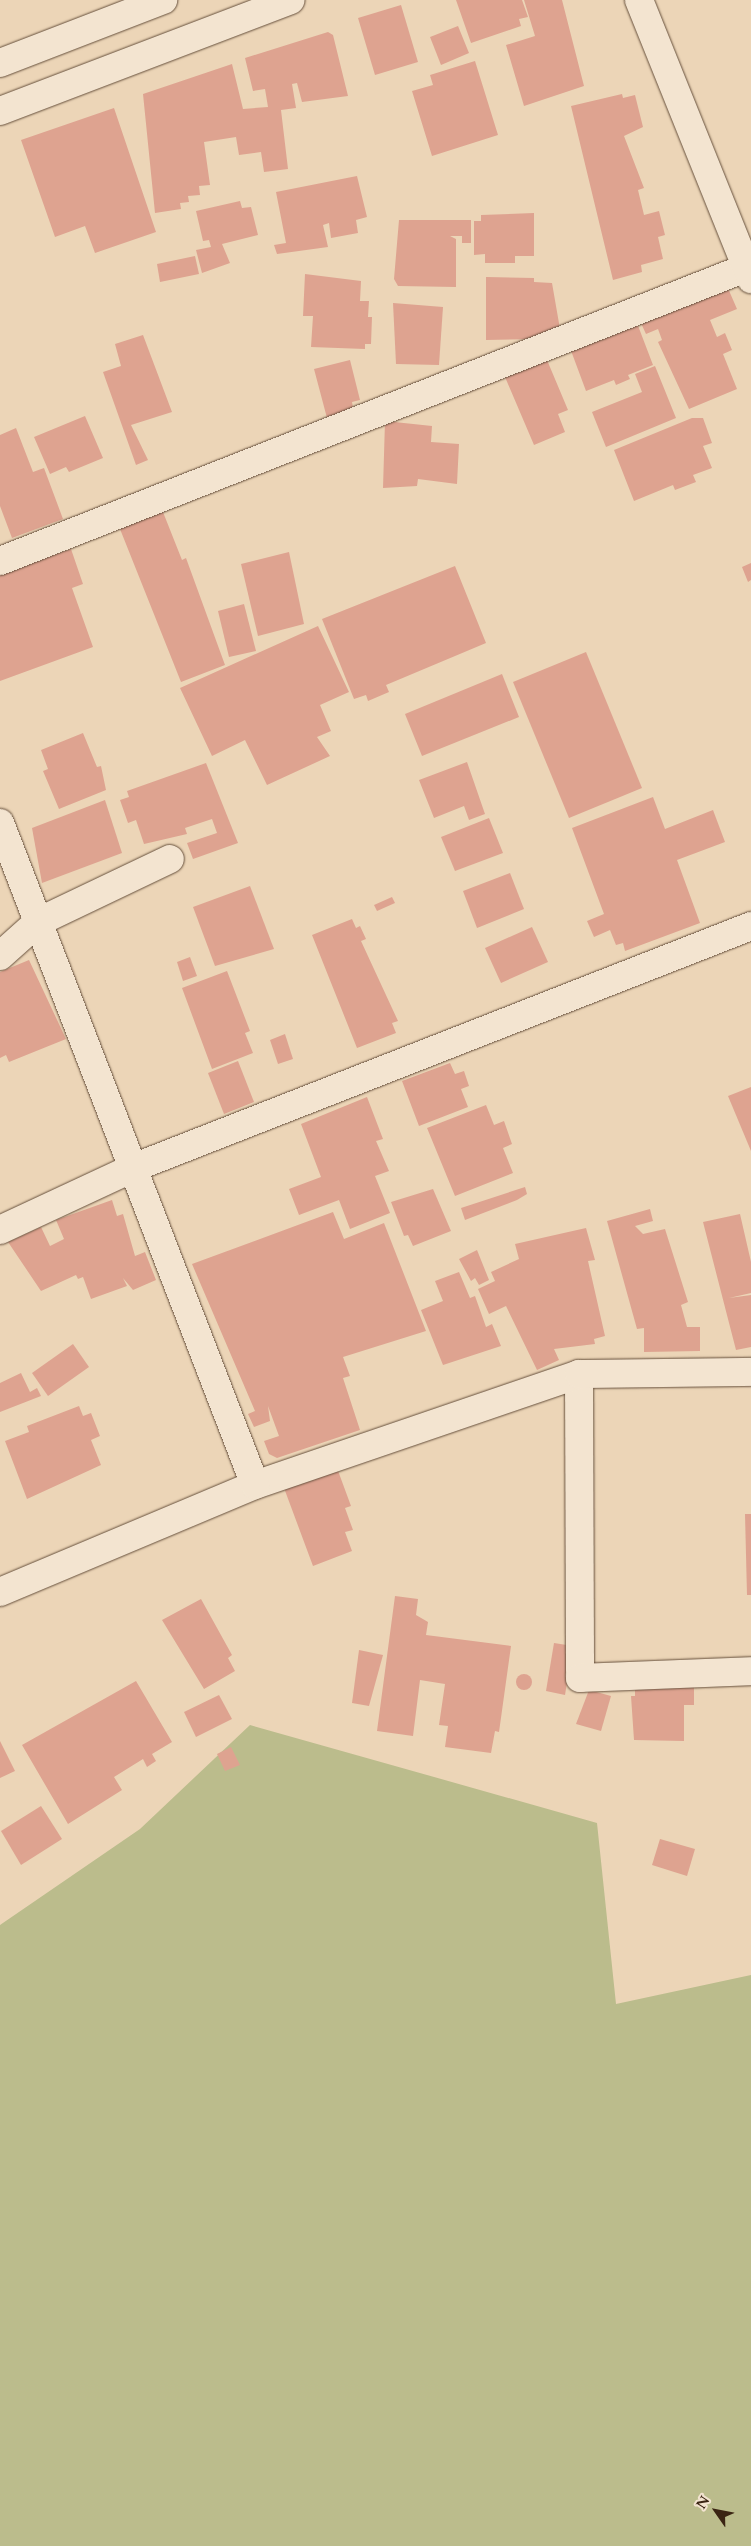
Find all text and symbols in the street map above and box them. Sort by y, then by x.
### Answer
north arrow [691,2486,741,2536]
text: N [692,2492,714,2513]

